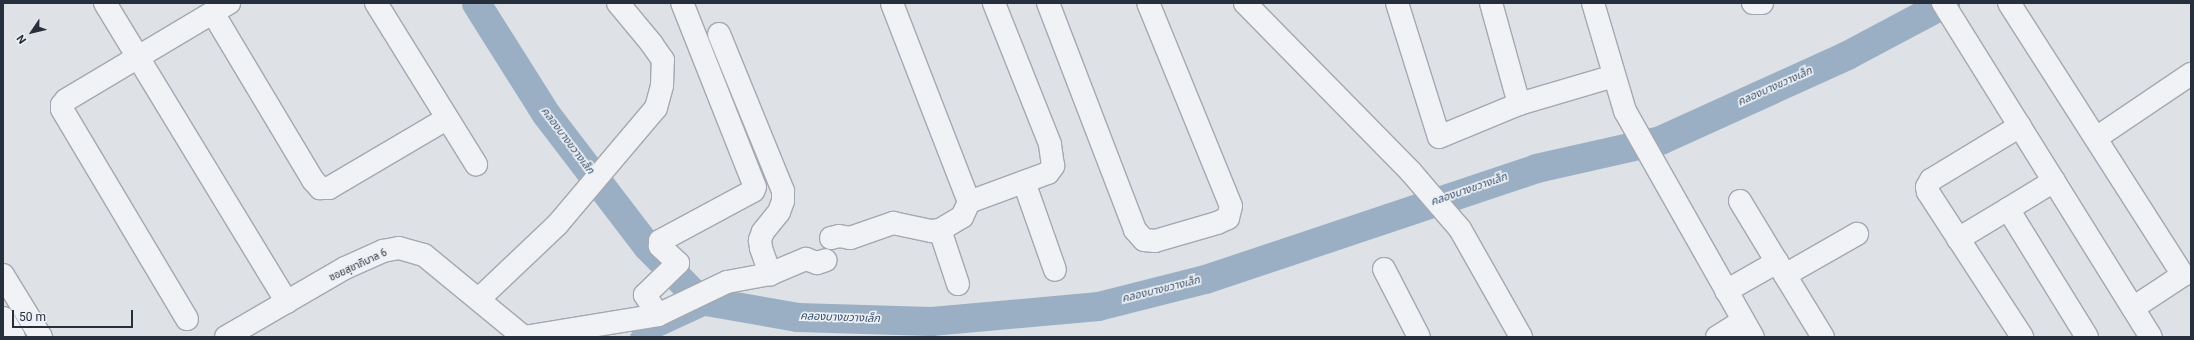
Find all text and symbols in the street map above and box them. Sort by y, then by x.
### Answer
north arrow [12,12,52,52]
text: N [14,32,29,46]
water label: คลองบางขวางเล็ก [1736,65,1814,109]
water label: คลองบางขวางเล็ก [538,105,596,177]
water label: คลองบางขวางเล็ก [1429,171,1509,209]
street label: ซอยสุขาภิบาล 6 [327,246,389,284]
water label: คลองบางขวางเล็ก [1121,274,1201,306]
scale bar [14,302,135,328]
text: 50 m [19,310,46,324]
water label: คลองบางขวางเล็ก [800,310,880,326]

